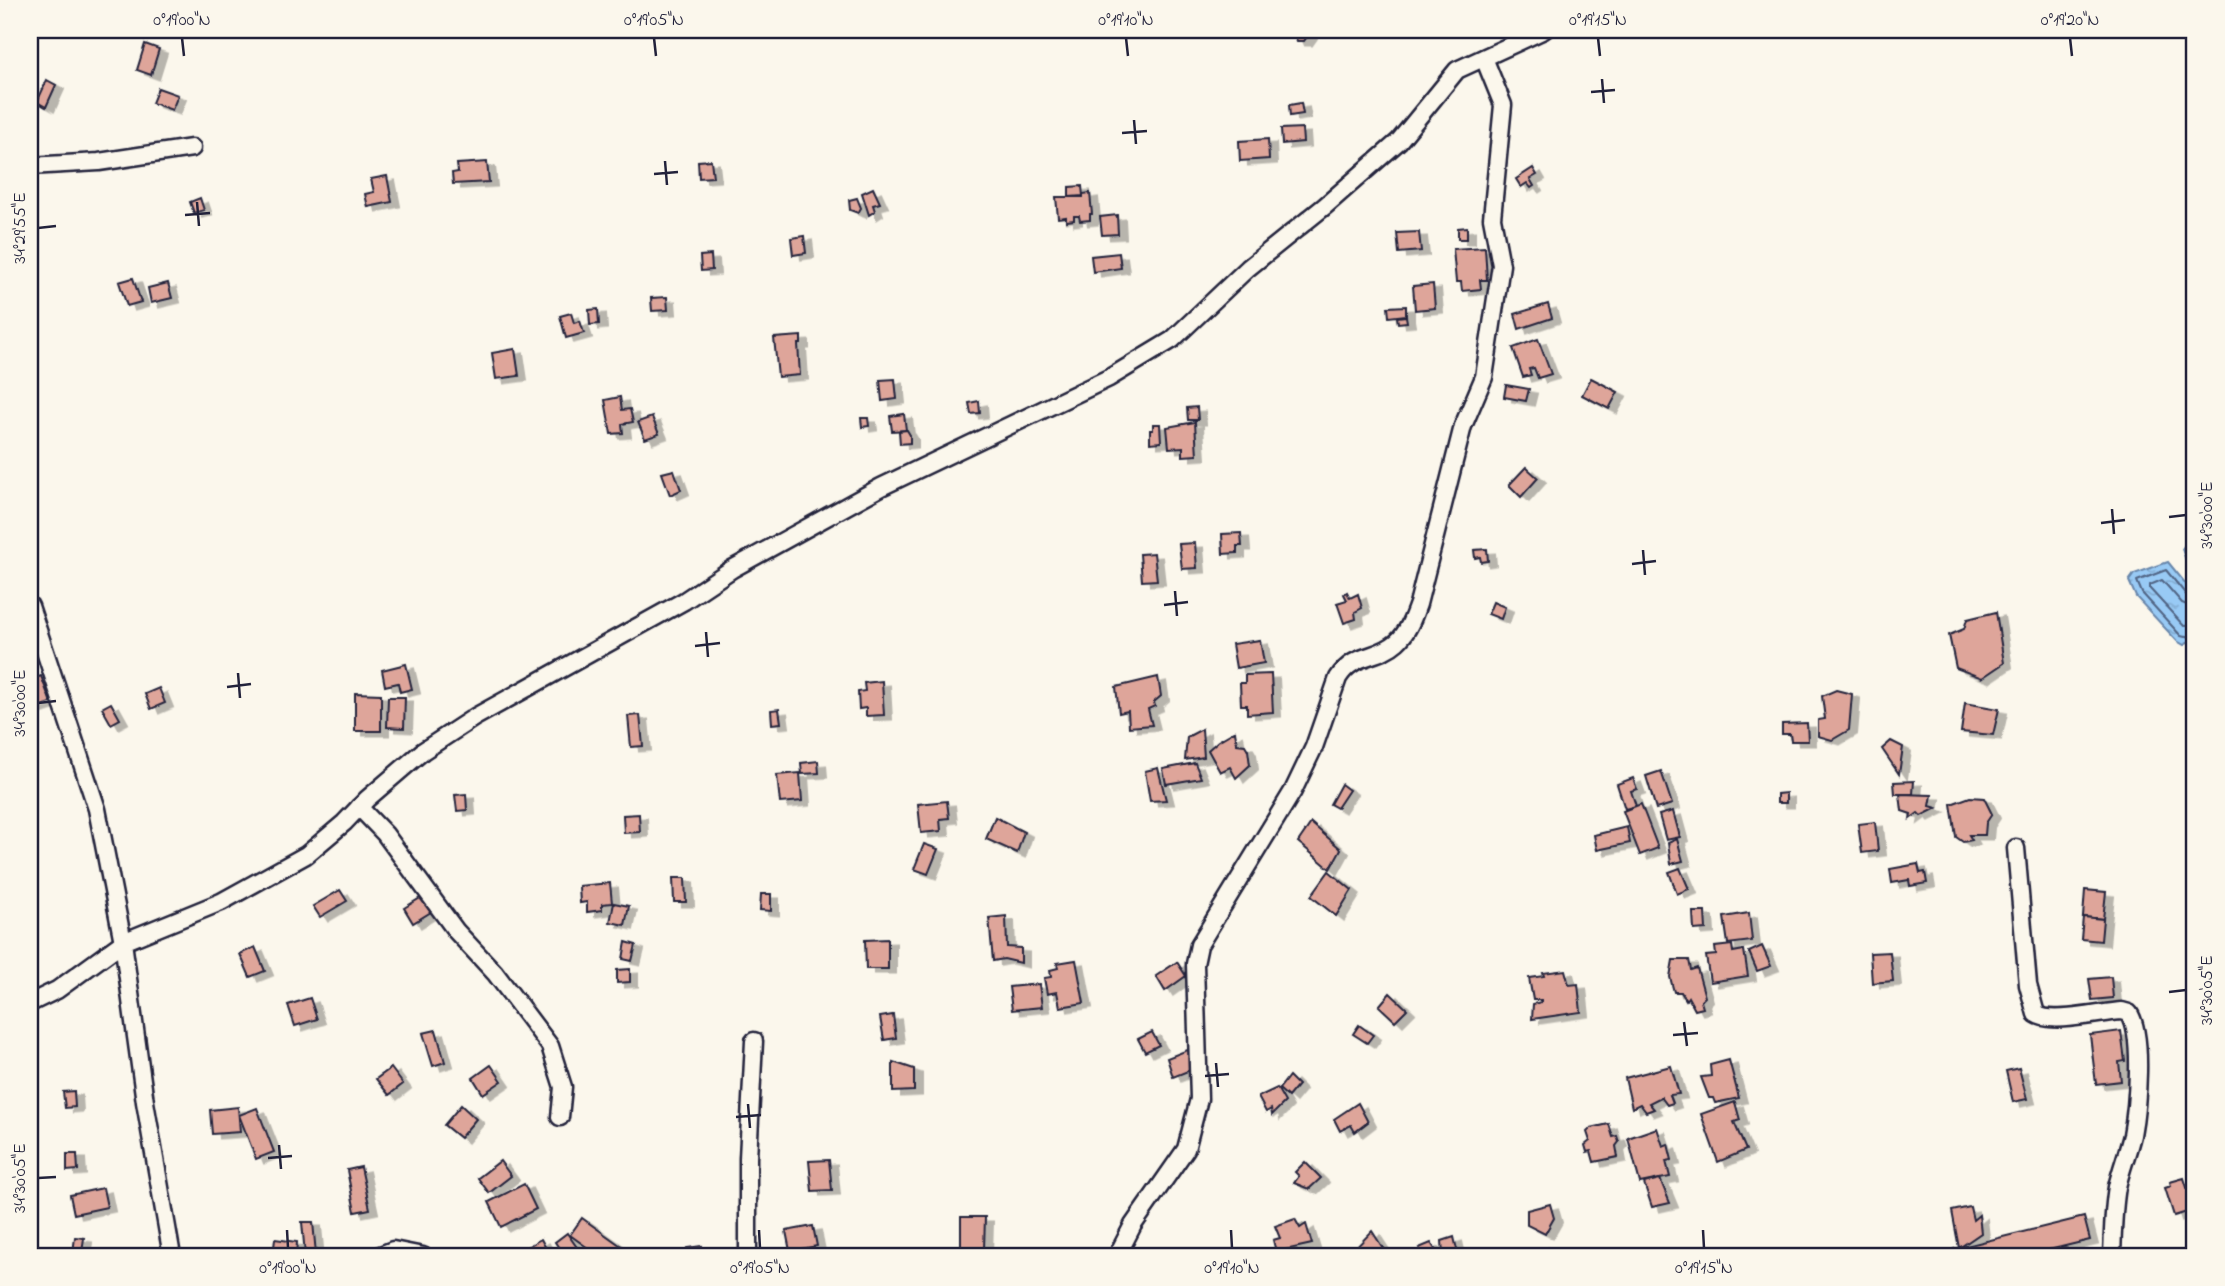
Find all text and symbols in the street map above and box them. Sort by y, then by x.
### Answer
text: 0°19'00"N [153,8,211,34]
text: 0°19'05"N [624,8,684,34]
text: 0°19'10"N [1098,8,1154,34]
text: 0°19'15"N [1569,8,1627,34]
text: 0°19'20"N [2041,8,2099,34]
text: 34°29'55"E [8,192,34,264]
text: 34°30'00"E [2195,481,2221,549]
text: 34°30'00"E [8,669,34,737]
text: 34°30'05"E [2195,955,2221,1025]
text: 34°30'05"E [8,1143,34,1213]
text: 0°19'00"N [259,1256,317,1282]
text: 0°19'05"N [730,1256,790,1282]
text: 0°19'10"N [1204,1256,1260,1282]
text: 0°19'15"N [1675,1256,1733,1282]

